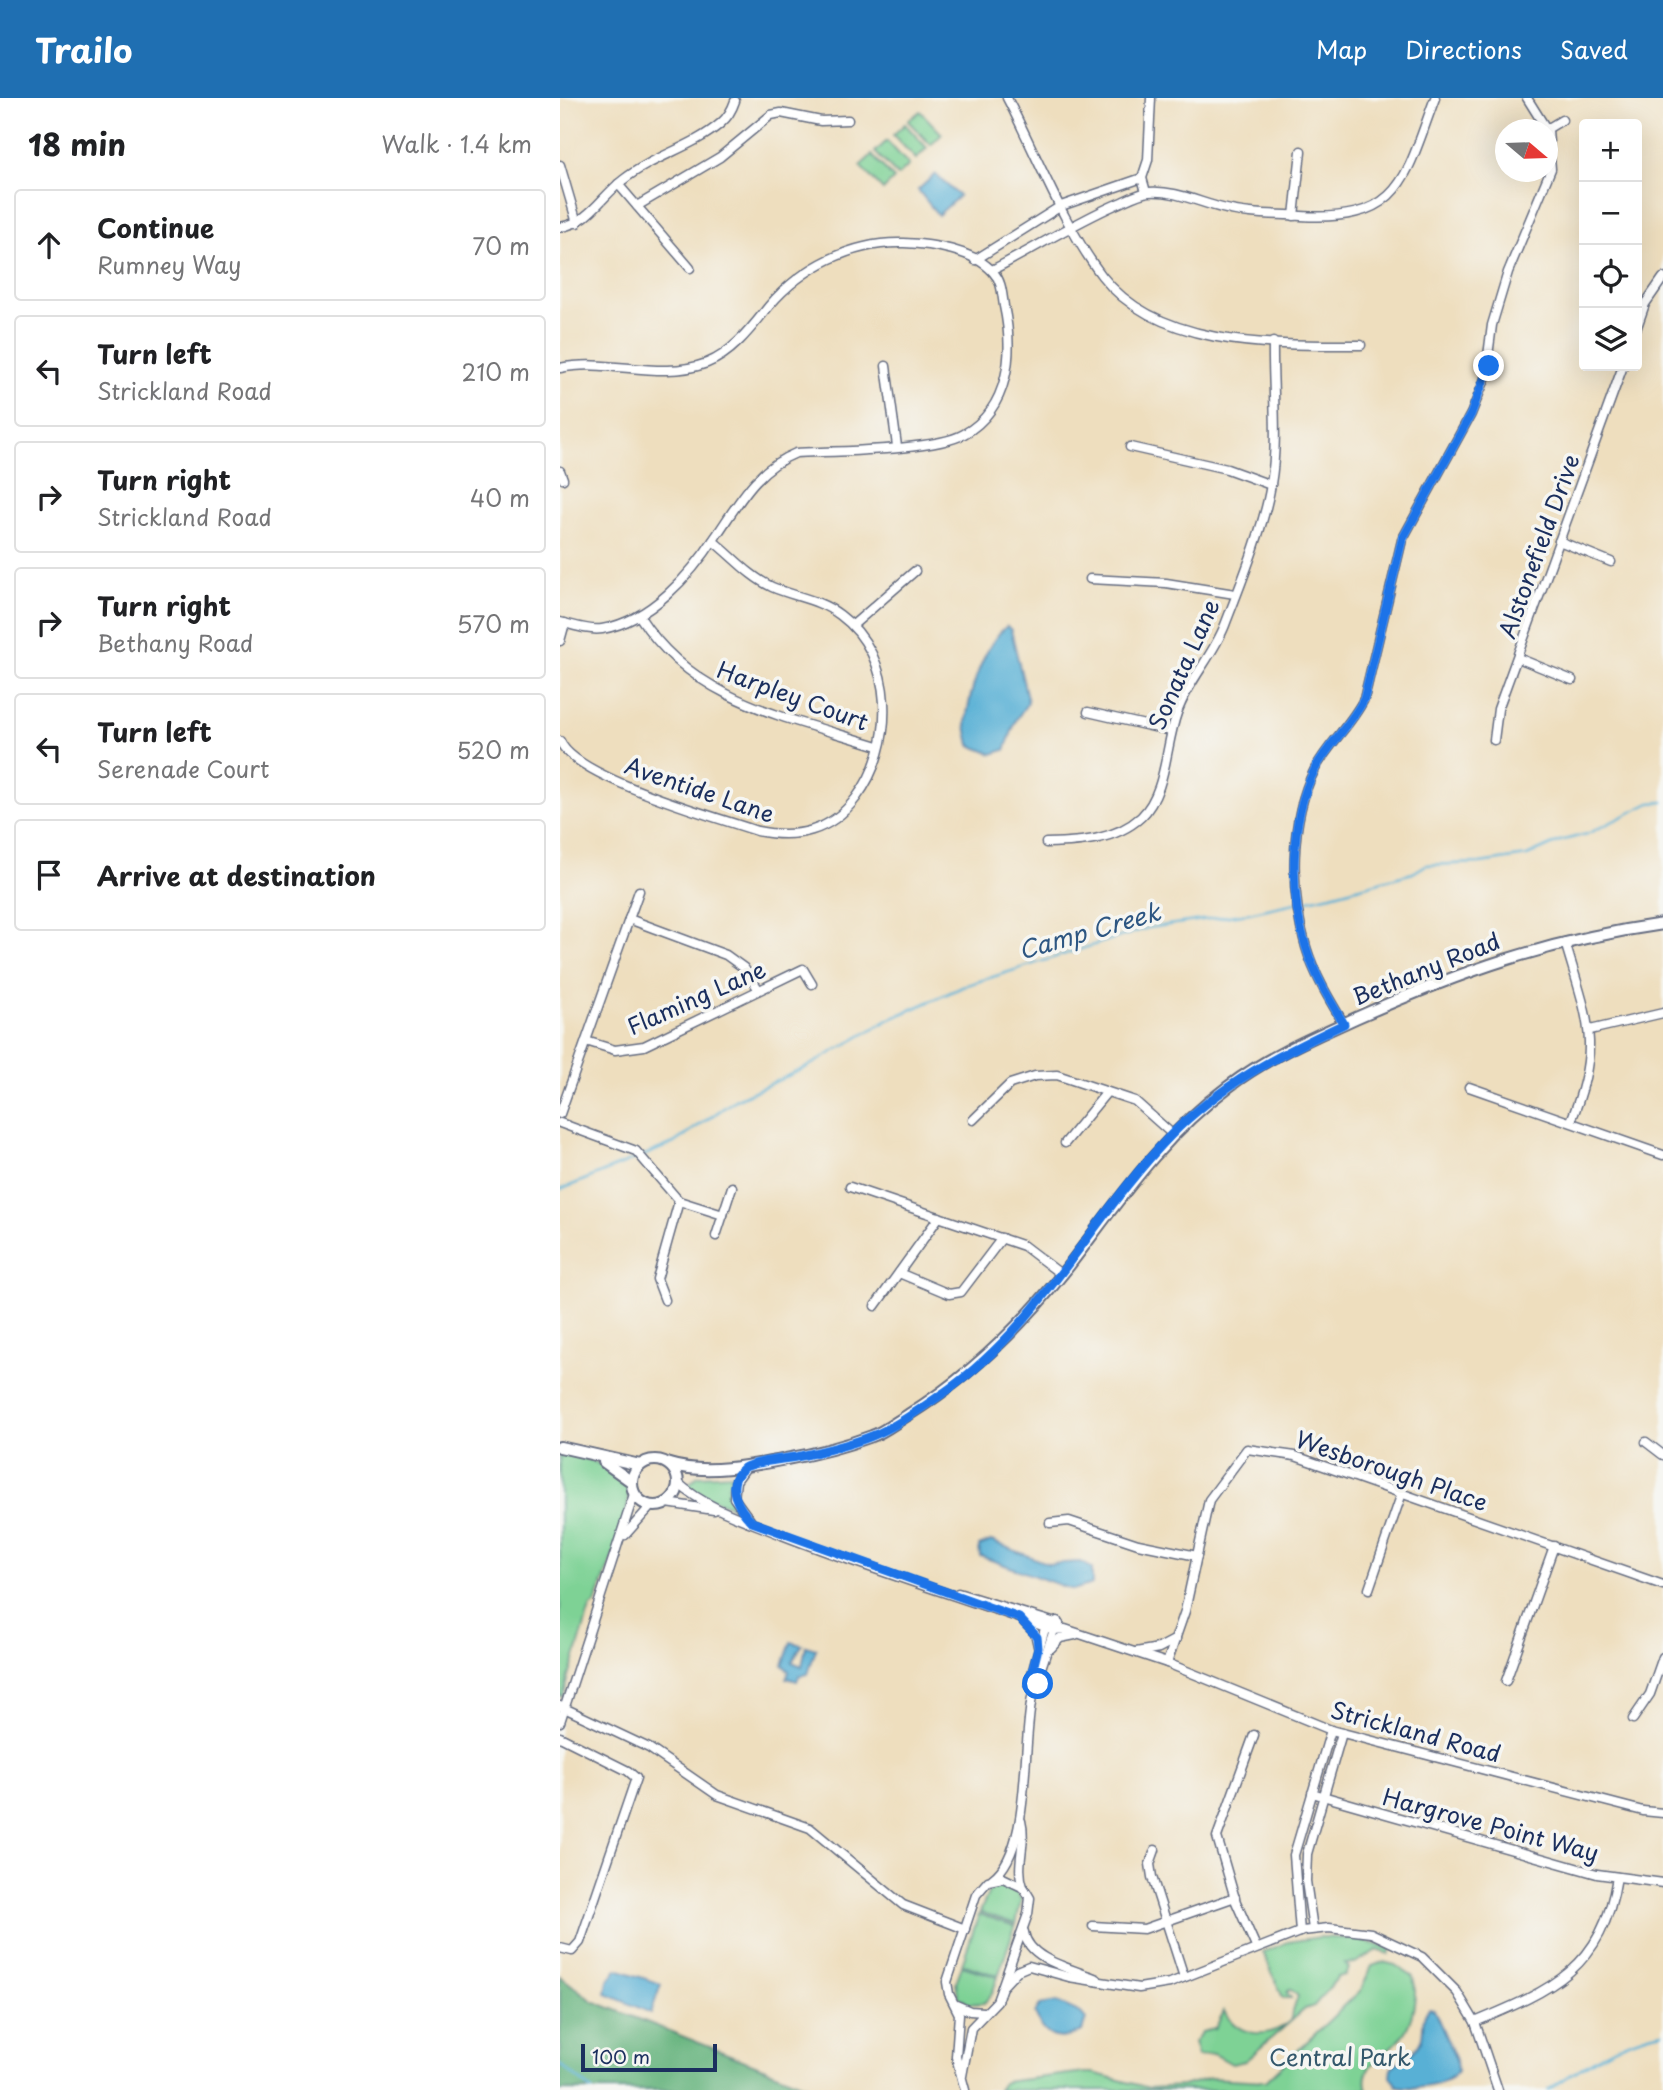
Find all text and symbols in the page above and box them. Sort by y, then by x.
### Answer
text: Trailo [35,24,132,74]
text: Map [1316,31,1367,67]
text: Directions [1405,31,1522,67]
text: Saved [1560,31,1628,67]
north arrow [1495,119,1558,182]
map controls [1579,119,1642,371]
button: + [1579,119,1642,182]
text: 18 min [28,121,126,166]
text: Walk · 1.4 km [381,126,532,161]
button: − [1579,182,1642,245]
text: Continue [97,208,214,247]
icon: ahead [30,226,68,264]
text: 70 m [472,228,530,263]
button: locate [1579,245,1642,308]
text: Rumney Way [97,247,241,282]
button: layers [1579,308,1642,371]
text: Turn left [97,334,212,373]
route end [1473,350,1504,381]
icon: left [30,352,68,390]
text: 210 m [462,354,530,389]
text: Strickland Road [97,373,272,408]
street label: Alstonefield Drive [1488,449,1588,643]
text: Turn right [97,460,231,499]
icon: right [30,478,68,516]
text: 40 m [470,480,530,515]
text: Strickland Road [97,499,272,534]
text: Turn right [97,586,231,625]
street label: Sonata Lane [1139,593,1227,735]
icon: right [30,604,68,642]
text: 570 m [457,606,530,641]
text: Bethany Road [97,625,253,660]
street label: Harpley Court [712,651,874,739]
text: Turn left [97,712,212,751]
icon: left [30,730,68,768]
text: 520 m [457,732,530,767]
street label: Aventide Lane [620,747,780,831]
text: Serenade Court [97,751,269,786]
icon: arrive [30,856,68,894]
text: Arrive at destination [97,856,376,895]
water label: Camp Creek [1014,892,1166,967]
street label: Bethany Road [1347,922,1505,1014]
street label: Flaming Lane [621,951,771,1043]
street label: Wesborough Place [1291,1421,1493,1519]
route start [1022,1668,1053,1699]
street label: Strickland Road [1327,1691,1505,1771]
street label: Hargrove Point Way [1379,1778,1603,1870]
park label: Central Park [1269,2039,1411,2074]
scale bar [581,2041,718,2073]
text: 100 m [592,2042,650,2070]

